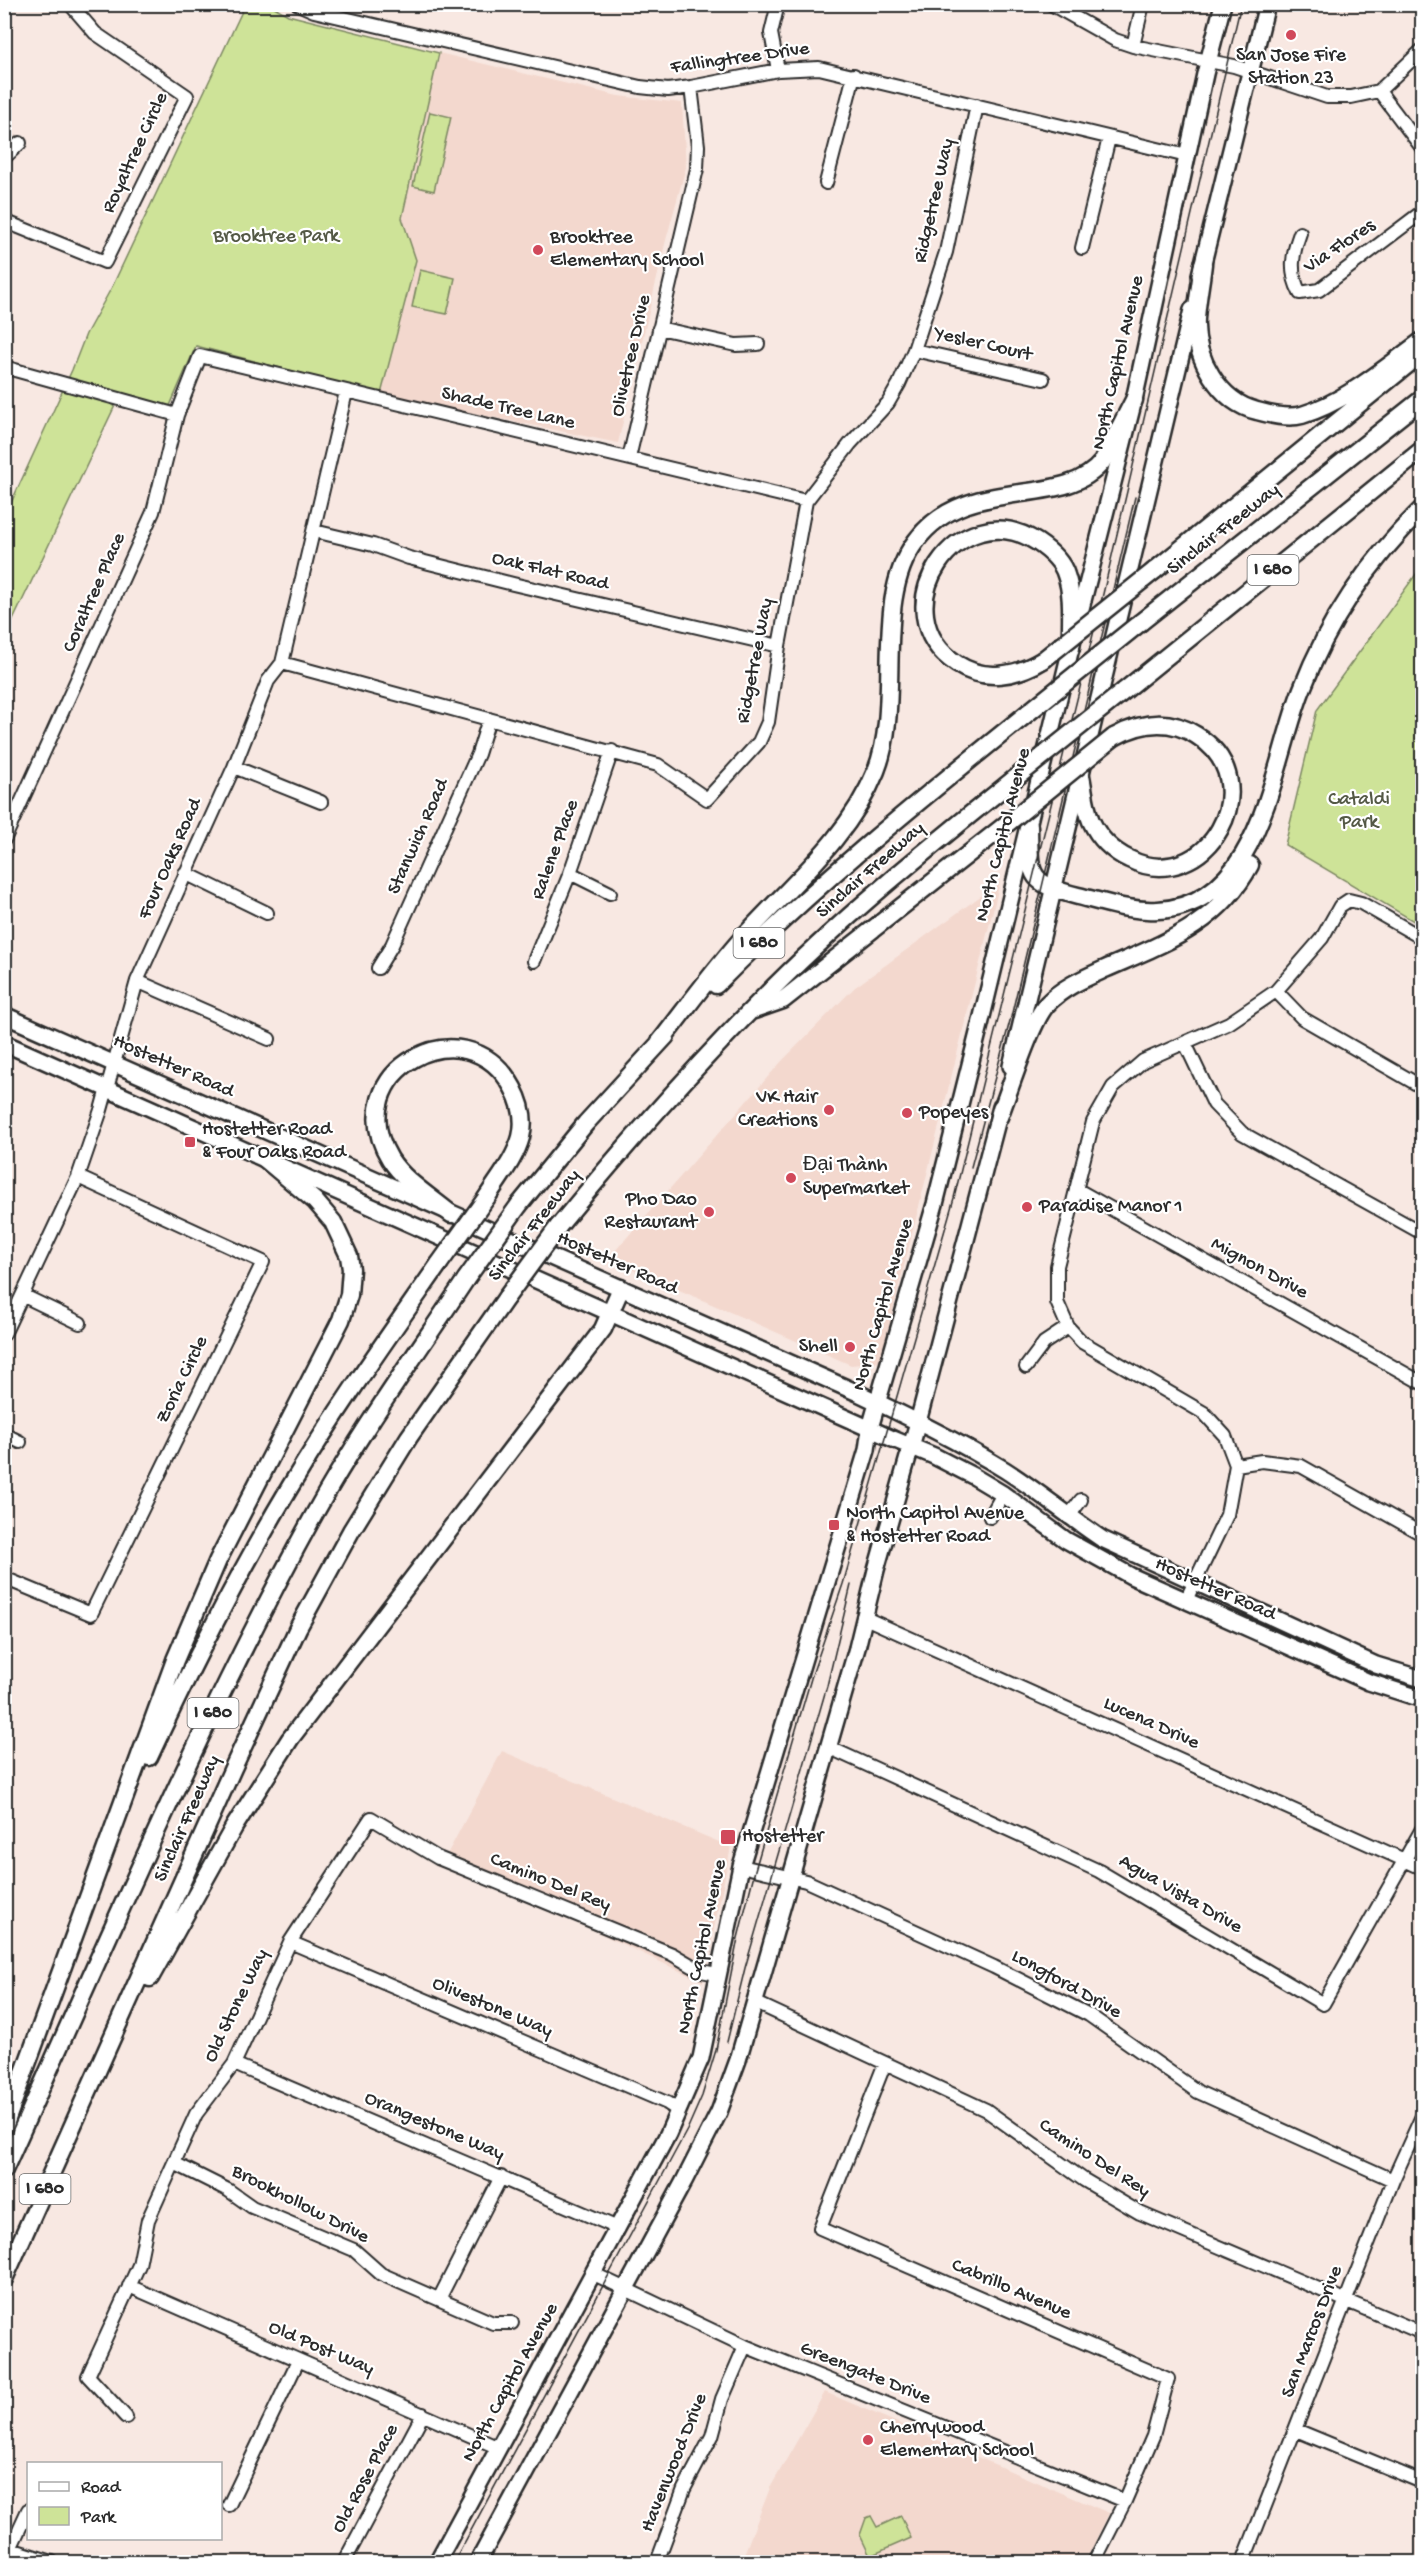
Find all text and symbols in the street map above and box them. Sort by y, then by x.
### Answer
marker: San Jose Fire Station 23 [1284,28,1298,42]
street label: Fallingtree Drive [668,38,811,80]
place label: San Jose Fire Station 23 [1236,45,1347,91]
street label: Royaltree Circle [98,88,174,217]
street label: Ridgetree Way [910,136,961,265]
street label: Via Flores [1299,214,1381,280]
park label: Brooktree Park [212,226,341,249]
place label: Brooktree Elementary School [549,227,704,273]
marker: Brooktree Elementary School [531,243,545,257]
street label: North Capitol Avenue [1088,273,1150,452]
street label: Olivetree Drive [607,292,657,419]
street label: Yesler Court [930,322,1036,368]
street label: Shade Tree Lane [439,382,578,436]
street label: Sinclair Freeway [1163,479,1285,581]
street label: Coraltree Place [58,529,132,656]
street label: Oak Flat Road [489,547,613,597]
road number: I 680 [1248,555,1298,585]
street label: Ridgetree Way [733,596,779,725]
street label: North Capitol Avenue [971,745,1037,924]
street label: Stanwich Road [383,774,456,898]
park label: Cataldi Park [1328,789,1390,835]
street label: Four Oaks Road [134,793,209,924]
street label: Ralene Place [527,796,585,903]
street label: Sinclair Freeway [812,818,930,924]
road number: I 680 [734,928,784,958]
street label: Hostetter Road [109,1030,239,1105]
place label: VK Hair Creations [738,1087,819,1133]
place label: Popeyes [918,1102,989,1125]
marker: VK Hair Creations [822,1103,836,1117]
marker: Popeyes [900,1106,914,1120]
place label: Hostetter Road & Four Oaks Road [202,1119,348,1165]
marker: Hostetter Road & Four Oaks Road [183,1135,197,1149]
place label: Đại Thành Supermarket [803,1155,911,1201]
street label: Sinclair Freeway [484,1165,586,1287]
marker: Đại Thành Supermarket [784,1171,798,1185]
place label: Pho Dao Restaurant [604,1189,699,1235]
place label: Paradise Manor 1 [1038,1196,1183,1219]
marker: Paradise Manor 1 [1020,1200,1034,1214]
marker: Pho Dao Restaurant [702,1205,716,1219]
street label: North Capitol Avenue [848,1216,920,1394]
street label: Hostetter Road [553,1227,683,1302]
street label: Mignon Drive [1206,1233,1312,1305]
street label: Zoria Circle [152,1332,214,1427]
place label: Shell [799,1336,838,1359]
marker: Shell [843,1340,857,1354]
place label: North Capitol Avenue & Hostetter Road [846,1503,1025,1549]
marker: North Capitol Avenue & Hostetter Road [827,1518,841,1532]
street label: Hostetter Road [1151,1553,1281,1628]
street label: Lucena Drive [1099,1693,1203,1756]
road number: I 680 [188,1698,238,1728]
street label: Sinclair Freeway [150,1752,226,1886]
place label: Hostetter [742,1826,825,1849]
marker: Hostetter [719,1828,737,1846]
street label: Camino Del Rey [486,1848,614,1918]
street label: Agua Vista Drive [1114,1850,1246,1940]
street label: North Capitol Avenue [673,1857,733,2037]
street label: Old Stone Way [200,1945,274,2066]
street label: Longford Drive [1007,1945,1126,2025]
street label: Olivestone Way [428,1972,556,2044]
street label: Orangestone Way [361,2087,508,2167]
street label: Camino Del Rey [1034,2114,1154,2204]
street label: Brookhollow Drive [227,2160,373,2250]
road number: I 680 [20,2174,70,2204]
street label: Cabrillo Avenue [948,2254,1075,2326]
street label: San Marcos Drive [1277,2262,1349,2401]
street label: North Capitol Avenue [458,2299,565,2466]
street label: Old Post Way [265,2316,377,2382]
street label: Greengate Drive [796,2337,934,2411]
street label: Havenwood Drive [637,2390,714,2536]
place label: Cherrywood Elementary School [880,2417,1034,2463]
street label: Old Rose Place [328,2420,405,2537]
marker: Cherrywood Elementary School [861,2433,875,2447]
legend [27,2462,222,2540]
text: Road [81,2478,122,2499]
text: Park [80,2508,117,2529]

